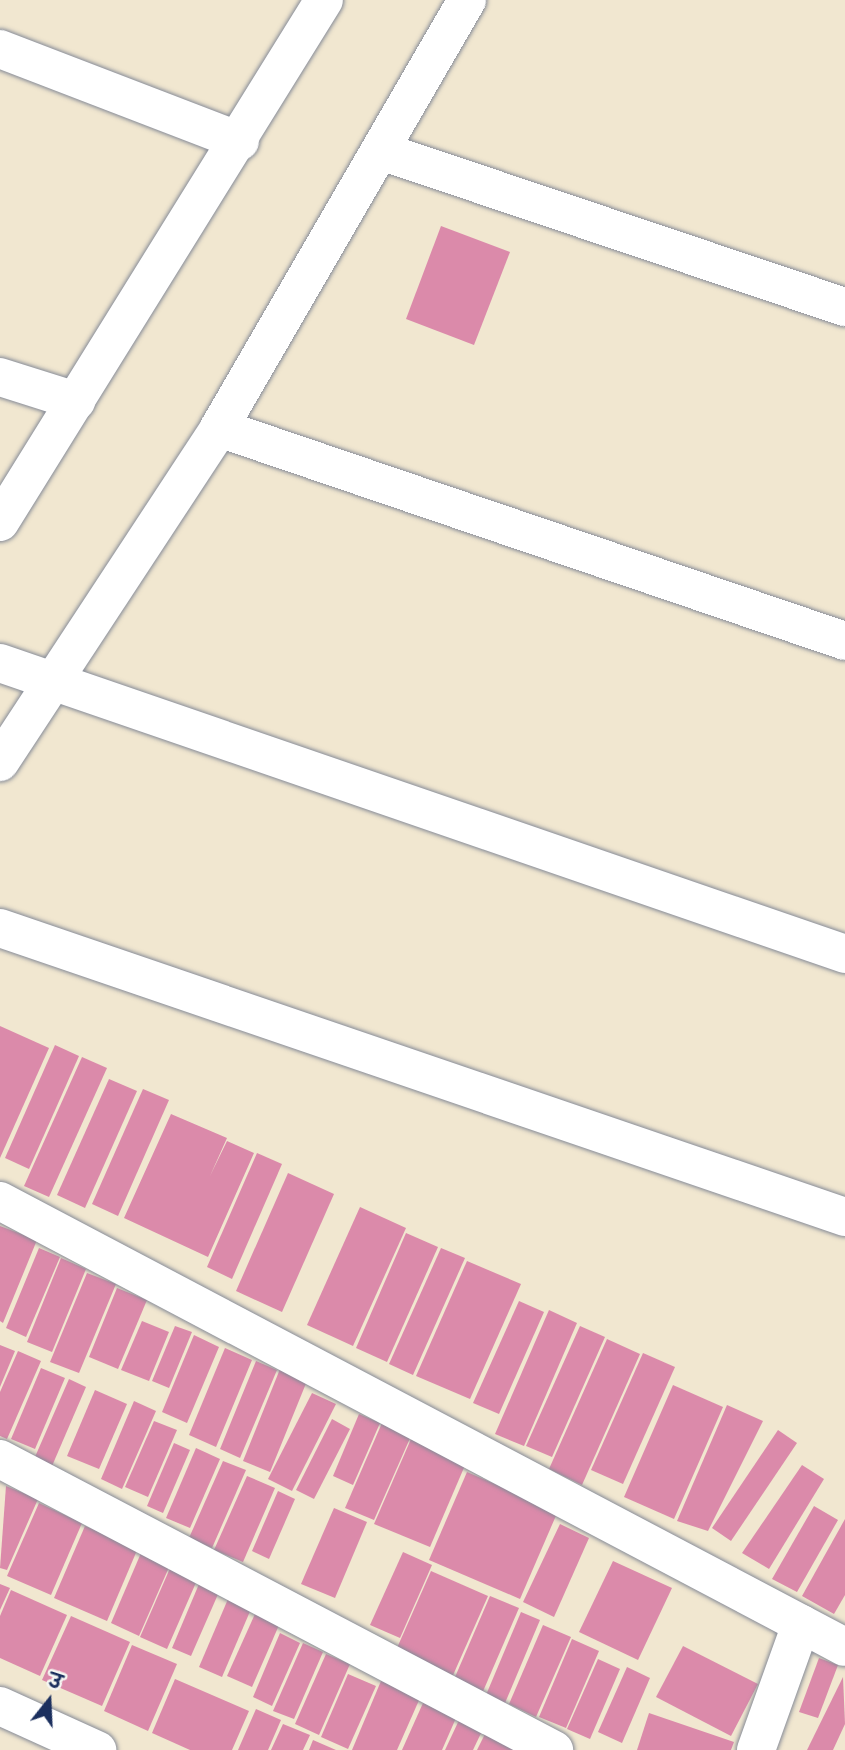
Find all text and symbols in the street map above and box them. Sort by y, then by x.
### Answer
north arrow [14,1666,84,1736]
text: उ [46,1668,65,1694]

